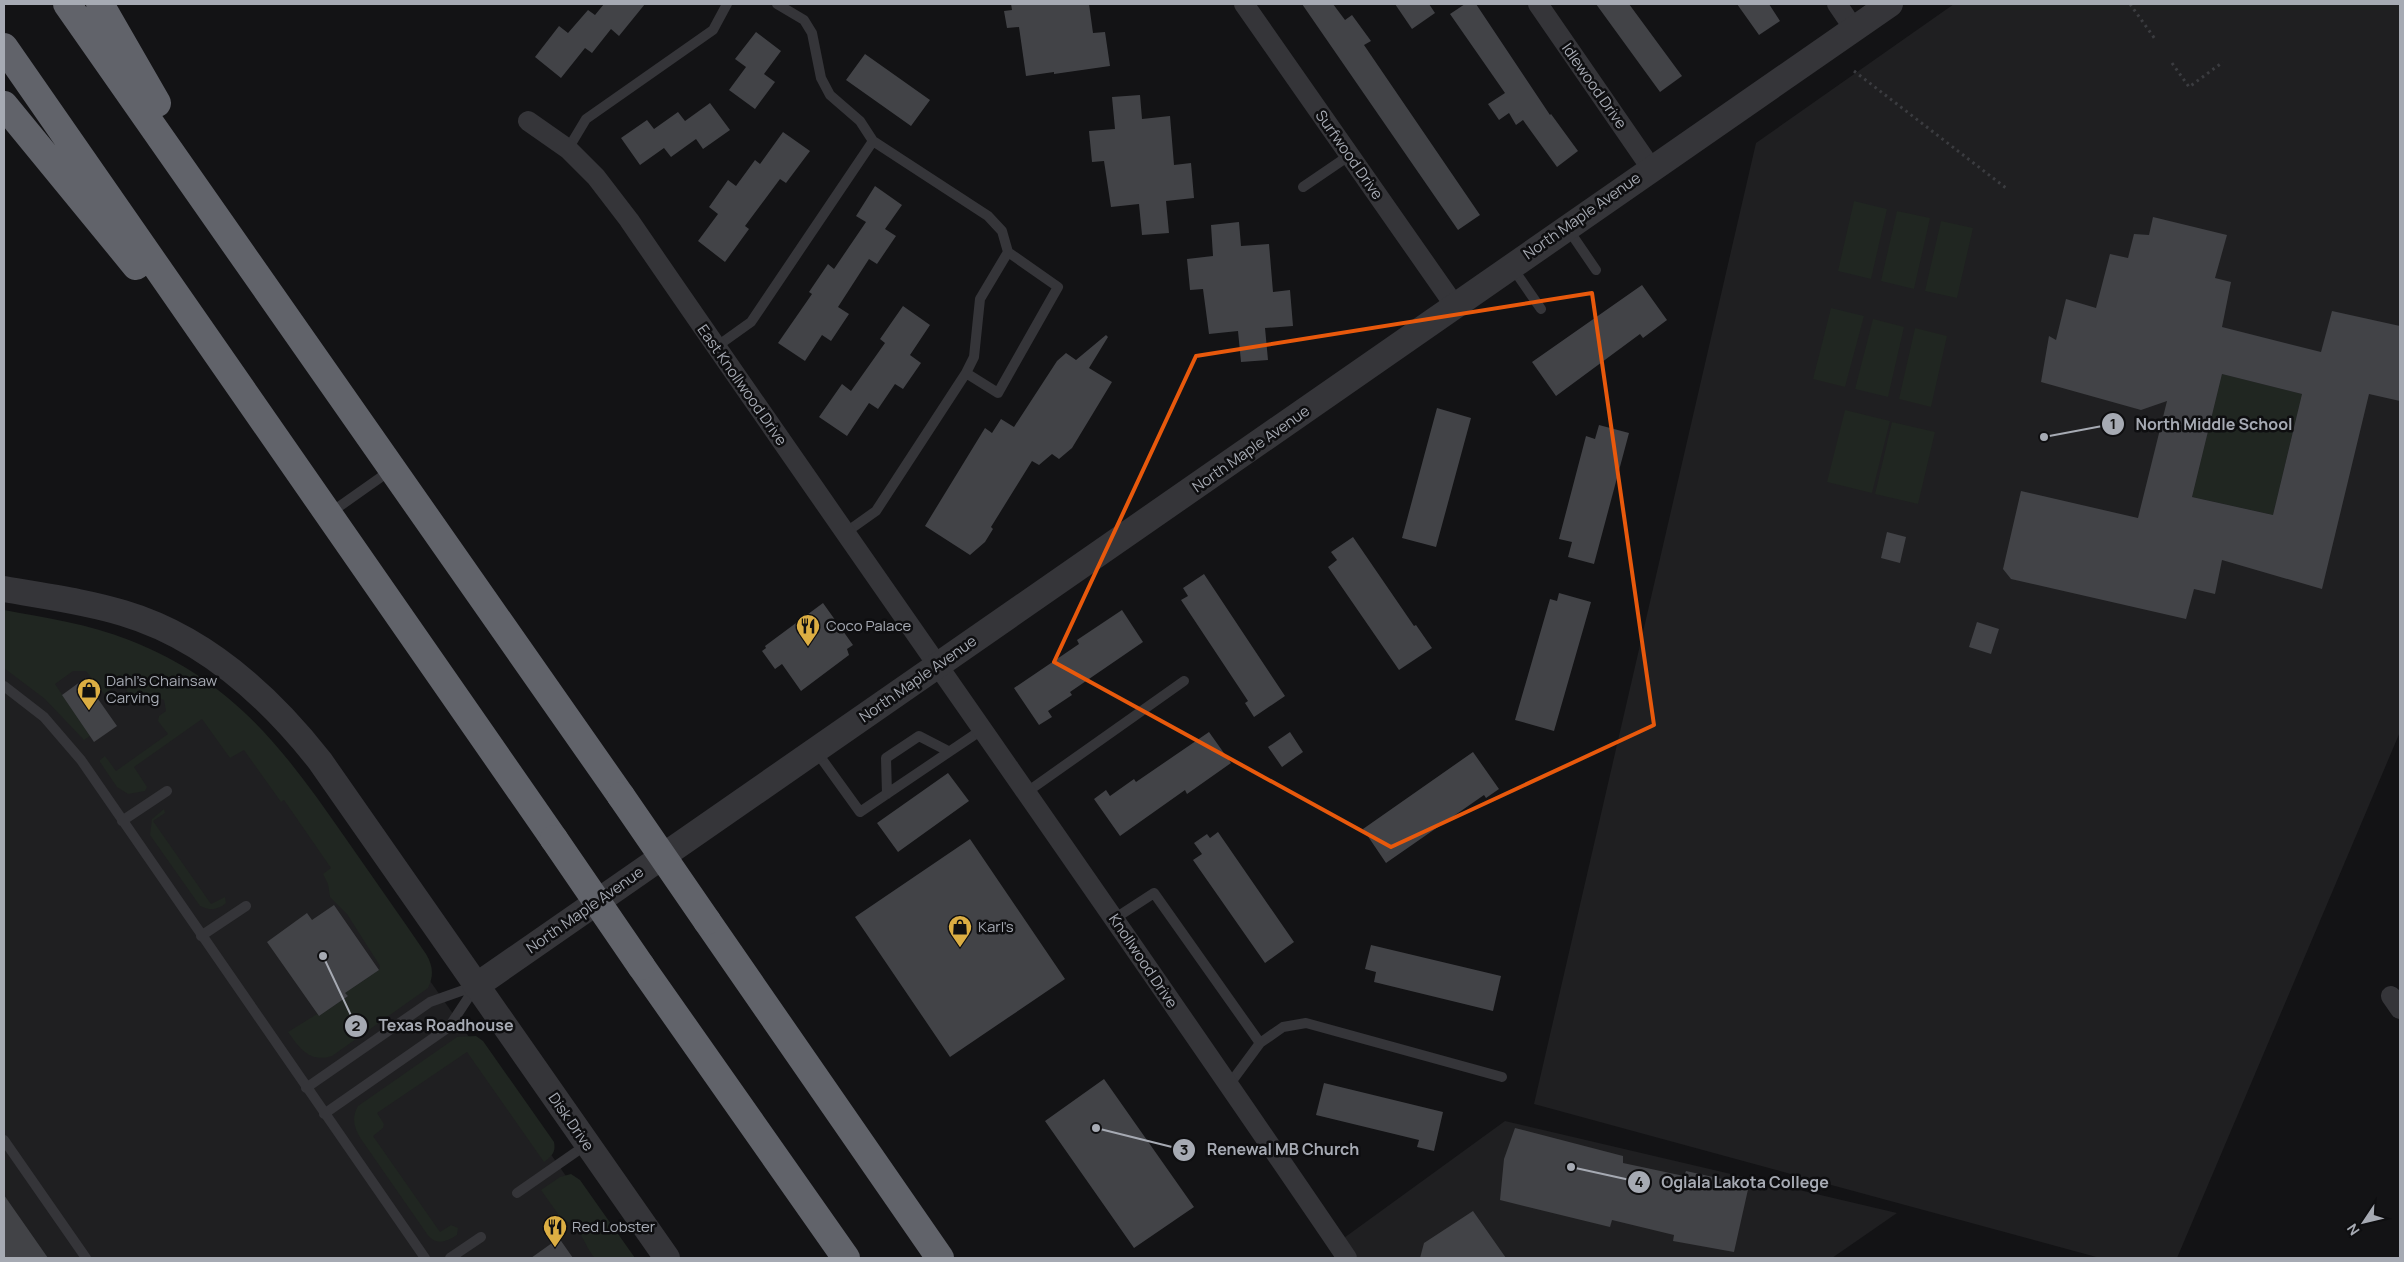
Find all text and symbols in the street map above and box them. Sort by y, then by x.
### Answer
street label: Idlewood Drive [1557,39,1632,133]
street label: Surfwood Drive [1311,106,1388,204]
street label: North Maple Avenue [1519,167,1645,264]
street label: East Knollwood Drive [693,320,792,450]
street label: North Maple Avenue [1188,400,1314,497]
callout: North Middle School [2100,409,2302,440]
text: 1 [2110,413,2116,434]
text: North Middle School [2135,413,2293,435]
restaurant icon: Coco Palace [795,613,821,647]
place label: Coco Palace [826,615,912,636]
street label: North Maple Avenue [855,630,981,727]
place label: Dahl's Chainsaw Carving [106,670,218,708]
shop icon: Dahl's Chainsaw Carving [76,677,102,711]
street label: North Maple Avenue [522,861,648,958]
street label: Knollwood Drive [1104,909,1183,1012]
shop icon: Karl's [947,914,973,948]
place label: Karl's [978,916,1014,937]
callout: Texas Roadhouse [343,1010,523,1041]
text: Texas Roadhouse [378,1014,514,1036]
text: 2 [352,1015,361,1036]
street label: Disk Drive [544,1088,599,1155]
callout: Renewal MB Church [1171,1134,1369,1165]
text: Renewal MB Church [1207,1138,1359,1160]
text: 3 [1180,1139,1188,1160]
callout: Oglala Lakota College [1626,1167,1839,1198]
text: 4 [1634,1171,1644,1192]
text: Oglala Lakota College [1661,1171,1829,1193]
north arrow [2339,1197,2389,1247]
restaurant icon: Red Lobster [542,1214,568,1248]
place label: Red Lobster [572,1216,656,1237]
text: N [2342,1220,2364,1239]

